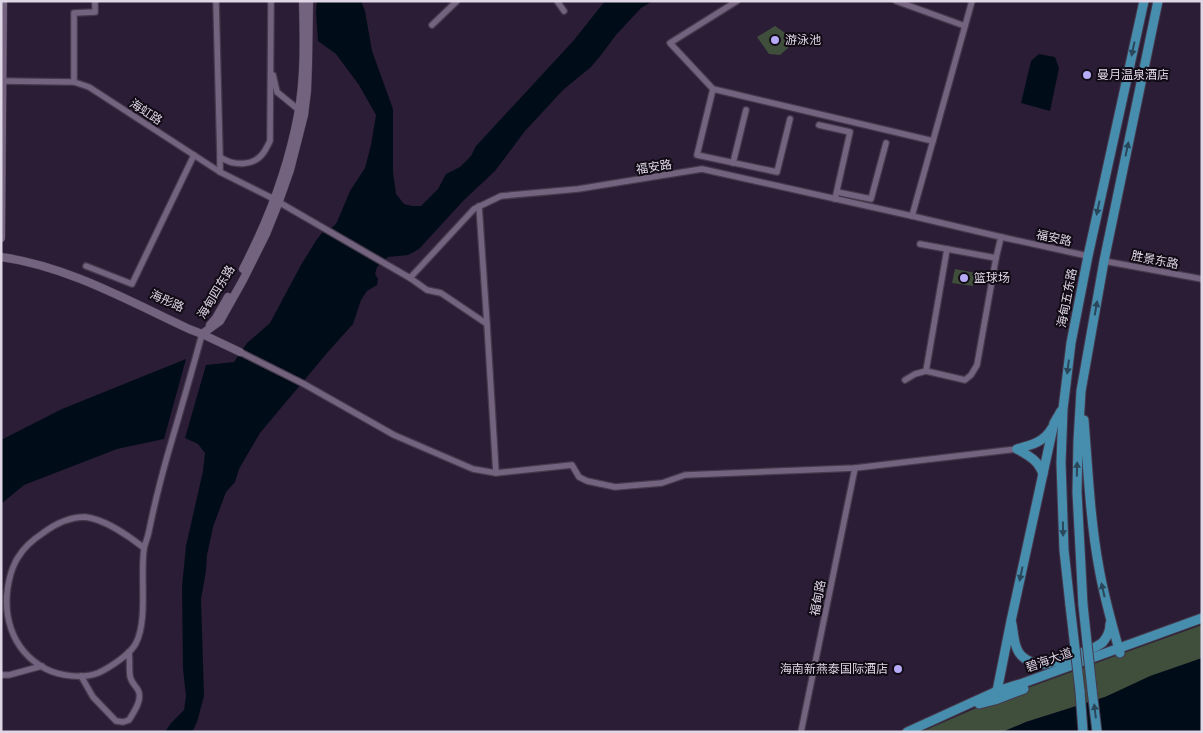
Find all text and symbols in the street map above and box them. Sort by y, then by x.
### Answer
place label: 游泳池 [785,33,821,47]
marker: 游泳池 [769,34,781,46]
one-way arrow [1129,41,1137,56]
place label: 曼月温泉酒店 [1097,68,1169,82]
marker: 曼月温泉酒店 [1081,69,1093,81]
street label: 海虹路 [127,96,165,128]
one-way arrow [1124,140,1132,156]
street label: 福安路 [635,157,673,177]
one-way arrow [1094,200,1102,215]
street label: 福安路 [1035,227,1073,249]
street label: 胜景东路 [1130,249,1180,271]
street label: 海甸四东路 [195,263,237,321]
street label: 海甸五东路 [1054,267,1080,329]
place label: 篮球场 [974,271,1010,285]
marker: 篮球场 [958,272,970,284]
street label: 海彤路 [148,287,186,315]
one-way arrow [1092,300,1100,316]
one-way arrow [1064,359,1072,375]
one-way arrow [1073,461,1081,477]
one-way arrow [1059,521,1067,537]
one-way arrow [1017,567,1025,582]
street label: 福甸路 [808,579,828,617]
one-way arrow [1099,582,1107,597]
street label: 碧海大道 [1024,645,1074,675]
place label: 海南新燕泰国际酒店 [780,662,888,676]
marker: 海南新燕泰国际酒店 [892,663,904,675]
one-way arrow [1091,702,1099,718]

